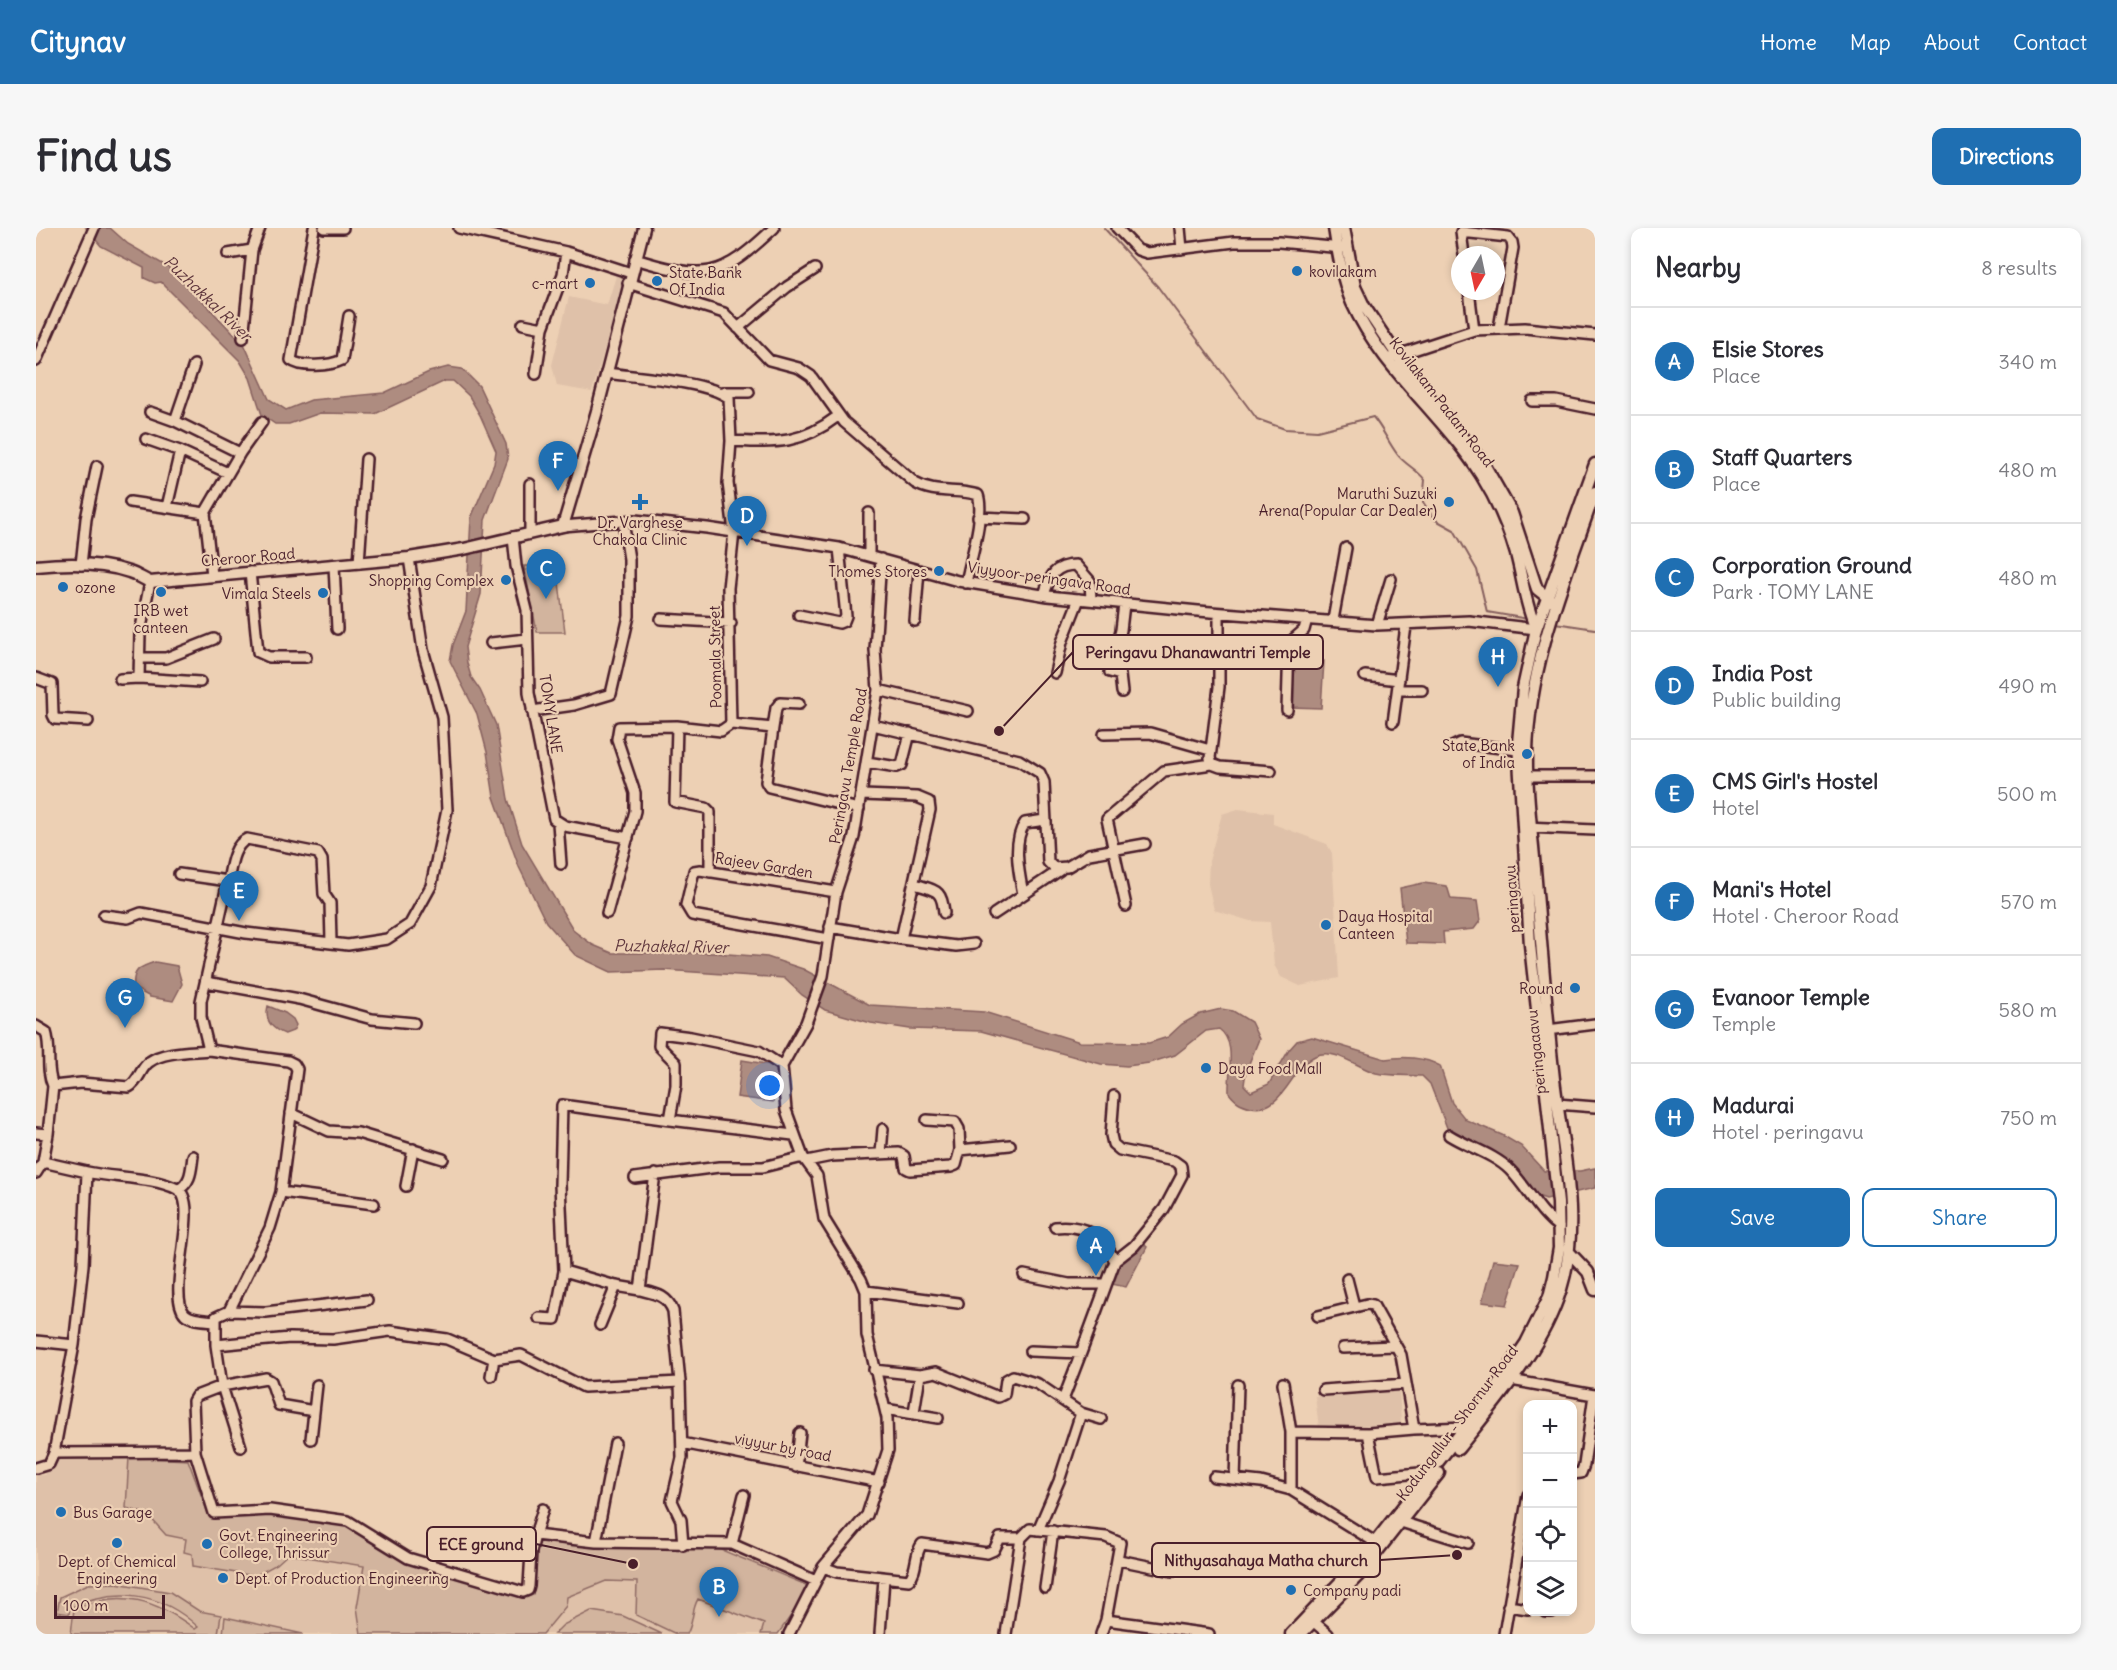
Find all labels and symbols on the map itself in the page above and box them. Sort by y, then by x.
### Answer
north arrow [1451,246,1505,300]
water label: Puzhakkal River [160,251,258,347]
place label: kovilakam [1309,262,1377,281]
place label: State Bank Of India [669,263,742,299]
marker: kovilakam [1290,264,1304,278]
place label: c-mart [532,274,578,293]
marker: State Bank Of India [650,274,664,288]
marker: c-mart [583,276,597,290]
street label: Kovilakam Padam Road [1385,333,1499,471]
pin: F [538,442,578,491]
place label: Maruthi Suzuki Arena(Popular Car Dealer) [1259,484,1437,520]
marker: Dr. Varghese Chakola Clinic [631,493,649,511]
marker: Maruthi Suzuki Arena(Popular Car Dealer) [1442,495,1456,509]
pin: D [728,496,766,546]
place label: Dr. Varghese Chakola Clinic [593,513,688,549]
street label: Cheroor Road [200,543,296,571]
pin: C [526,550,566,599]
street label: Viyyoor-peringava Road [966,557,1132,599]
place label: Thomes Stores [828,562,927,581]
marker: Thomes Stores [932,564,946,578]
place label: Shopping Complex [369,571,495,590]
marker: Shopping Complex [499,573,513,587]
place label: ozone [75,578,116,597]
marker: ozone [56,580,70,594]
place label: Vimala Steels [222,584,311,603]
marker: IRB wet canteen [154,585,168,599]
marker: Vimala Steels [316,586,330,600]
place label: IRB wet canteen [134,601,188,637]
street label: Poomala Street [705,605,725,709]
callout: Peringavu Dhanawantri Temple [1073,635,1323,669]
pin: H [1478,638,1518,687]
text: Peringavu Dhanawantri Temple [1085,642,1311,663]
street label: TOMY LANE [535,673,567,755]
street label: Peringavu Temple Road [825,686,871,845]
place label: State Bank of India [1442,736,1515,772]
marker: State Bank of India [1520,747,1534,761]
street label: Rajeev Garden [713,848,815,882]
street label: peringavu [1500,864,1524,933]
pin: E [220,872,258,921]
place label: Daya Hospital Canteen [1338,907,1433,943]
marker: Daya Hospital Canteen [1319,918,1333,932]
water label: Puzhakkal River [614,935,731,957]
pin: G [106,978,145,1028]
place label: Round [1519,979,1563,998]
marker: Round [1568,981,1582,995]
street label: peringaaavu [1522,1009,1550,1095]
place label: Daya Food Mall [1218,1059,1322,1078]
marker: Daya Food Mall [1199,1061,1213,1075]
your location [755,1071,784,1100]
pin: A [1076,1226,1116,1276]
street label: Kodungallur - Shornur Road [1392,1341,1522,1504]
street label: viyyur by road [733,1428,833,1466]
place label: Bus Garage [73,1503,152,1522]
marker: Bus Garage [54,1505,68,1519]
place label: Govt. Engineering College, Thrissur [219,1526,338,1562]
callout: ECE ground [427,1527,536,1561]
text: ECE ground [438,1534,524,1555]
marker: Dept. of Chemical Engineering [110,1536,124,1550]
marker: Govt. Engineering College, Thrissur [200,1537,214,1551]
callout: Nithyasahaya Matha church [1152,1543,1380,1577]
text: Nithyasahaya Matha church [1164,1550,1368,1571]
place label: Dept. of Chemical Engineering [58,1552,176,1588]
pin: B [700,1568,738,1617]
place label: Dept. of Production Engineering [235,1569,449,1588]
marker: Dept. of Production Engineering [216,1571,230,1585]
place label: Company padi [1303,1581,1401,1600]
marker: Company padi [1284,1583,1298,1597]
scale bar [54,1592,165,1620]

